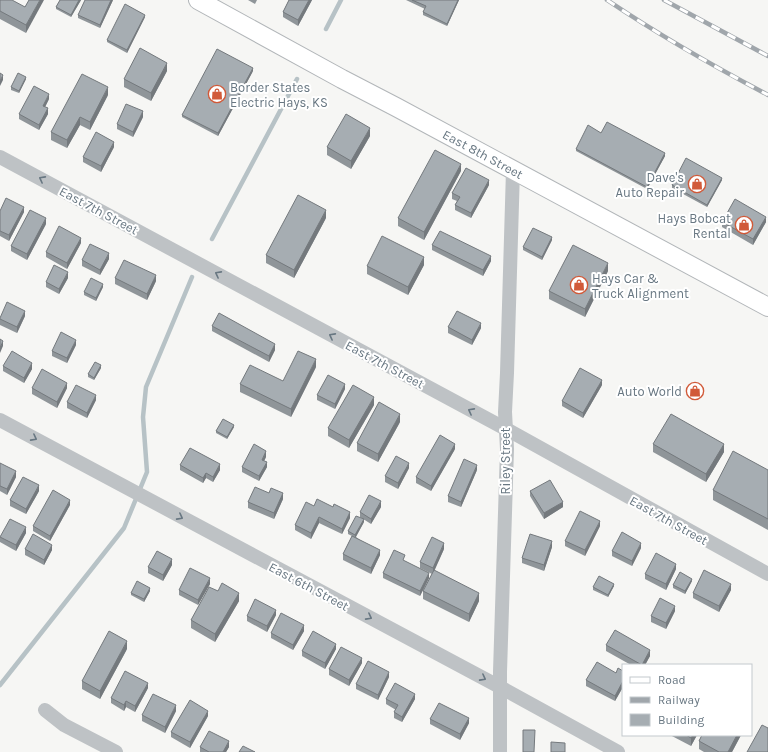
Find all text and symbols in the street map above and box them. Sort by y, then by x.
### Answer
place label: Border States Electric Hays, KS [230,80,328,110]
shop icon: Border States Electric Hays, KS [207,84,227,104]
street label: East 8th Street [440,127,526,182]
place label: Dave's Auto Repair [616,170,684,200]
shop icon: Dave's Auto Repair [687,174,707,194]
one-way arrow [38,176,46,184]
street label: East 7th Street [57,183,141,238]
place label: Hays Bobcat Rental [658,211,731,241]
shop icon: Hays Bobcat Rental [734,215,754,235]
one-way arrow [214,271,222,279]
place label: Hays Car & Truck Alignment [592,271,689,301]
shop icon: Hays Car & Truck Alignment [569,275,589,295]
one-way arrow [329,333,336,340]
street label: East 7th Street [343,337,427,392]
shop icon: Auto World [685,381,705,401]
place label: Auto World [617,384,682,399]
one-way arrow [468,408,475,415]
street label: Riley Street [498,427,513,494]
one-way arrow [30,434,37,441]
street label: East 7th Street [627,493,710,548]
one-way arrow [176,512,183,519]
street label: East 6th Street [266,559,351,614]
one-way arrow [365,613,372,620]
legend [622,664,752,736]
text: Road [658,673,686,687]
one-way arrow [479,674,487,681]
text: Railway [658,693,700,707]
text: Building [658,713,705,727]

